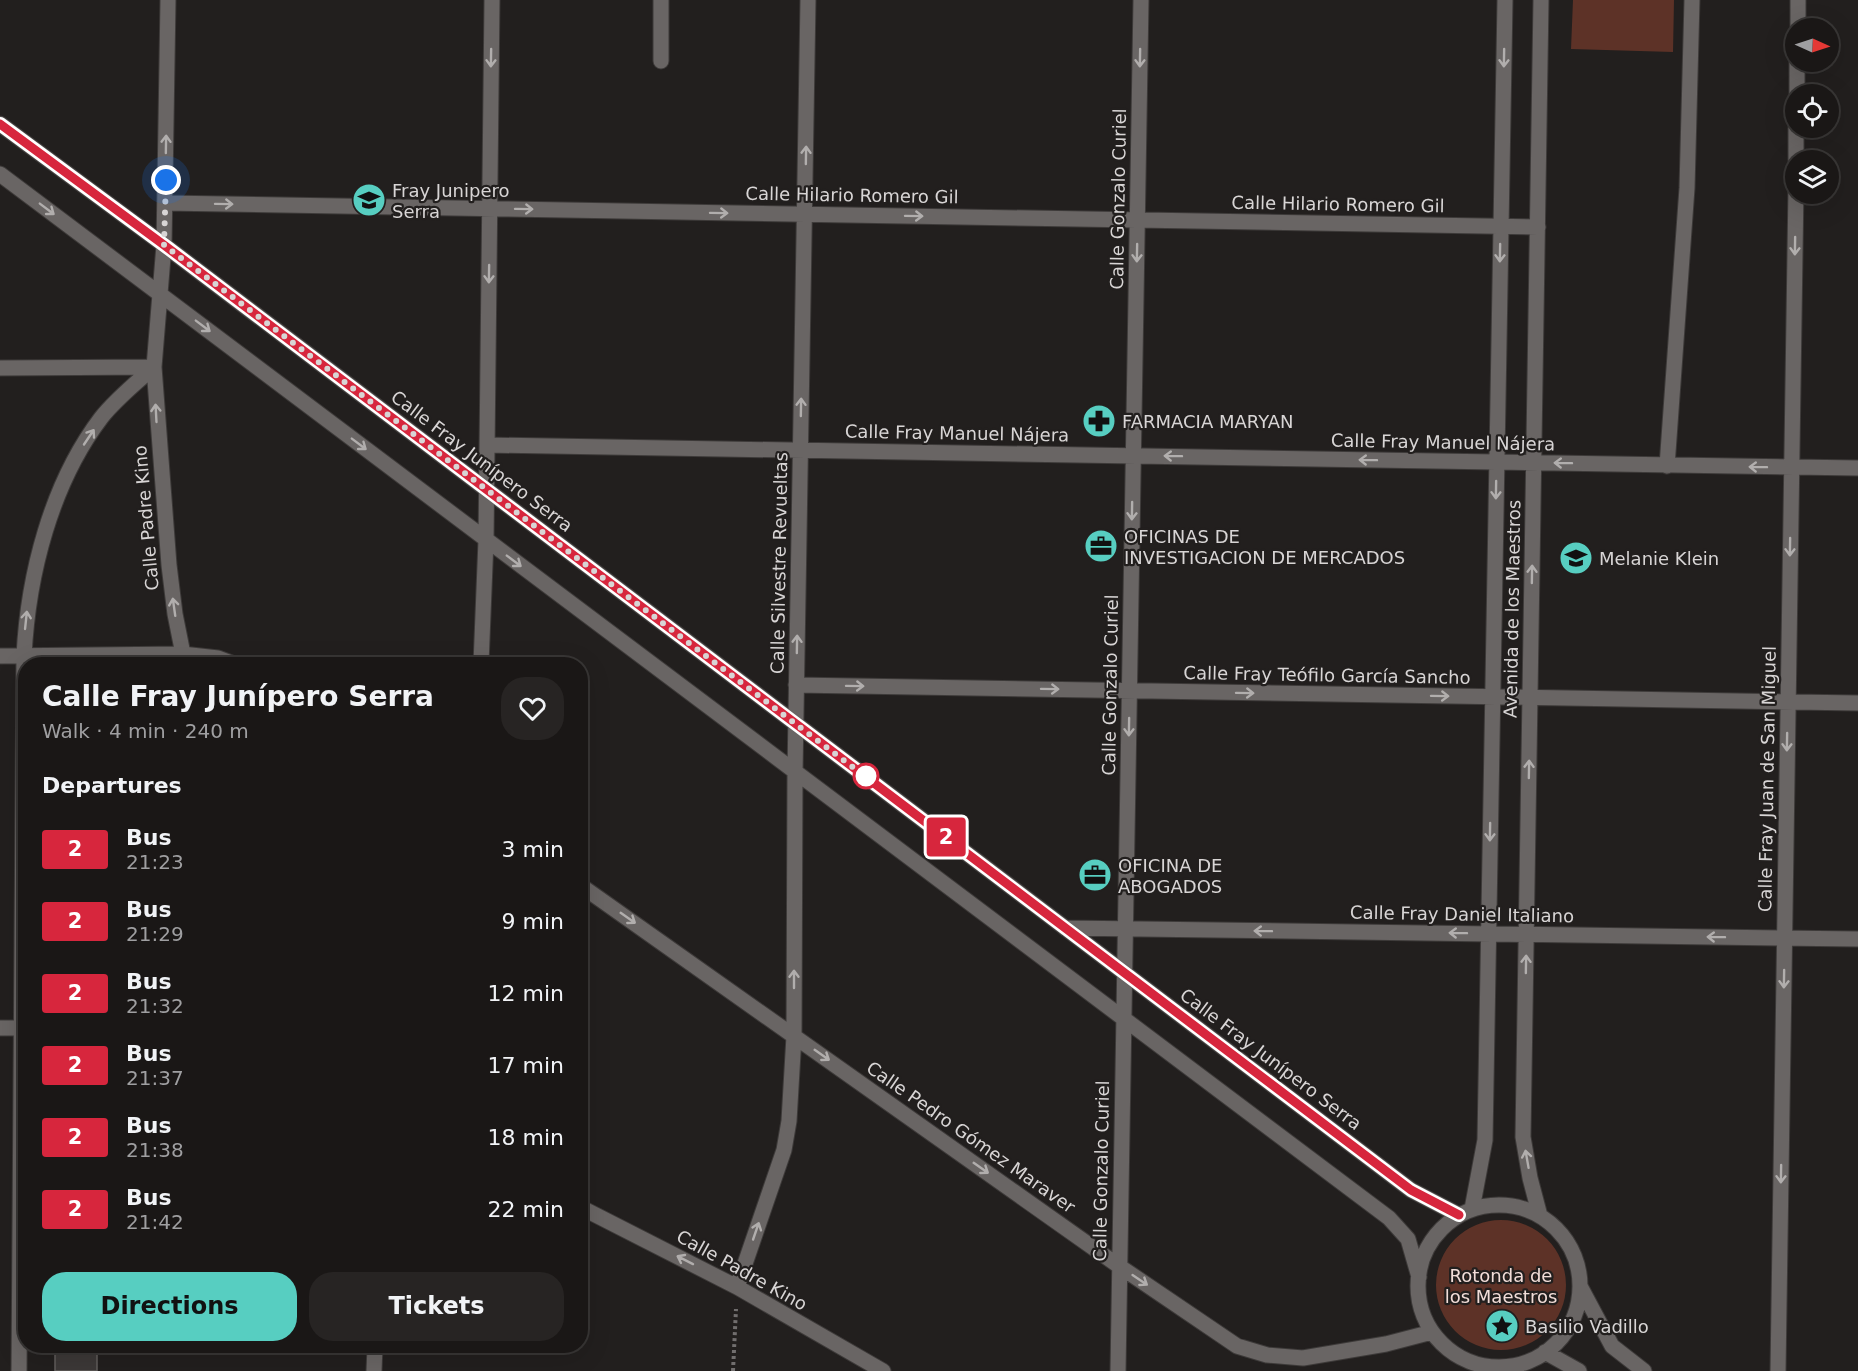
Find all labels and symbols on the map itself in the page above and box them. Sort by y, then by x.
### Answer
north arrow [1785,18,1839,72]
one-way arrow [485,48,497,68]
one-way arrow [1134,48,1146,68]
one-way arrow [1498,48,1509,68]
street label: Calle Gonzalo Curiel [1106,108,1130,290]
one-way arrow [160,135,172,155]
one-way arrow [800,146,812,166]
your location [151,165,181,195]
place label: Fray Junipero Serra [392,180,510,222]
school or university icon: Fray Junipero Serra [351,182,387,218]
street label: Calle Hilario Romero Gil [745,183,959,207]
street label: Calle Hilario Romero Gil [1231,192,1445,216]
one-way arrow [213,198,233,210]
one-way arrow [38,203,54,216]
one-way arrow [513,203,533,215]
one-way arrow [708,207,728,218]
one-way arrow [903,210,923,222]
one-way arrow [1789,235,1801,255]
one-way arrow [1131,243,1143,263]
one-way arrow [1494,243,1506,263]
one-way arrow [483,264,494,284]
one-way arrow [195,319,211,332]
street label: Calle Fray Junípero Serra [387,386,577,536]
one-way arrow [796,397,807,417]
one-way arrow [151,403,162,423]
pharmacy icon: FARMACIA MARYAN [1081,403,1117,439]
place label: FARMACIA MARYAN [1122,411,1294,432]
street label: Calle Fray Manuel Nájera [845,421,1069,445]
one-way arrow [82,428,95,445]
street label: Calle Fray Manuel Nájera [1331,430,1555,454]
one-way arrow [350,437,366,450]
street label: Calle Padre Kino [129,444,163,592]
one-way arrow [1163,451,1183,462]
street label: Calle Silvestre Revueltas [767,452,791,674]
one-way arrow [1358,454,1378,466]
one-way arrow [1553,458,1573,469]
one-way arrow [1748,461,1768,473]
one-way arrow [1490,480,1502,500]
street label: Avenida de los Maestros [1500,500,1524,718]
one-way arrow [1127,501,1138,521]
place label: OFICINAS DE INVESTIGACION DE MERCADOS [1124,526,1405,568]
office icon: OFICINAS DE INVESTIGACION DE MERCADOS [1083,528,1119,564]
one-way arrow [1784,536,1796,556]
school or university icon: Melanie Klein [1558,540,1594,576]
place label: Melanie Klein [1599,548,1719,569]
one-way arrow [506,555,522,568]
one-way arrow [1526,565,1538,585]
street label: Calle Gonzalo Curiel [1098,594,1122,776]
one-way arrow [168,598,179,617]
one-way arrow [21,610,32,630]
one-way arrow [791,634,803,654]
street label: Calle Fray Juan de San Miguel [1754,646,1780,912]
street label: Calle Fray Teófilo García Sancho [1183,662,1471,688]
one-way arrow [844,680,864,692]
one-way arrow [1039,683,1059,695]
one-way arrow [1234,687,1254,698]
one-way arrow [1429,690,1449,702]
one-way arrow [1123,717,1135,737]
one-way arrow [1781,731,1793,751]
one-way arrow [1523,760,1535,780]
unlabelled marker [853,763,879,789]
line badge: 2 [926,818,966,856]
one-way arrow [1484,822,1496,842]
place label: OFICINA DE ABOGADOS [1118,855,1222,897]
office icon: OFICINA DE ABOGADOS [1077,857,1113,893]
street label: Calle Fray Daniel Italiano [1350,902,1574,926]
one-way arrow [620,912,636,925]
one-way arrow [1253,925,1273,936]
one-way arrow [1448,928,1468,939]
one-way arrow [1706,931,1726,943]
one-way arrow [1520,955,1532,975]
one-way arrow [1778,968,1790,988]
one-way arrow [788,969,800,989]
street label: Calle Fray Junípero Serra [1176,984,1366,1134]
one-way arrow [813,1049,829,1062]
street label: Calle Pedro Gómez Maraver [863,1057,1080,1218]
street label: Calle Gonzalo Curiel [1089,1080,1113,1262]
one-way arrow [1521,1150,1532,1169]
one-way arrow [972,1162,988,1174]
one-way arrow [1775,1163,1787,1183]
one-way arrow [751,1222,762,1241]
street label: Calle Padre Kino [673,1225,811,1315]
one-way arrow [676,1254,694,1265]
park label: Rotonda de los Maestros [1445,1265,1557,1307]
one-way arrow [1132,1274,1149,1287]
place icon: Basilio Vadillo [1484,1308,1520,1344]
place label: Basilio Vadillo [1525,1316,1649,1337]

